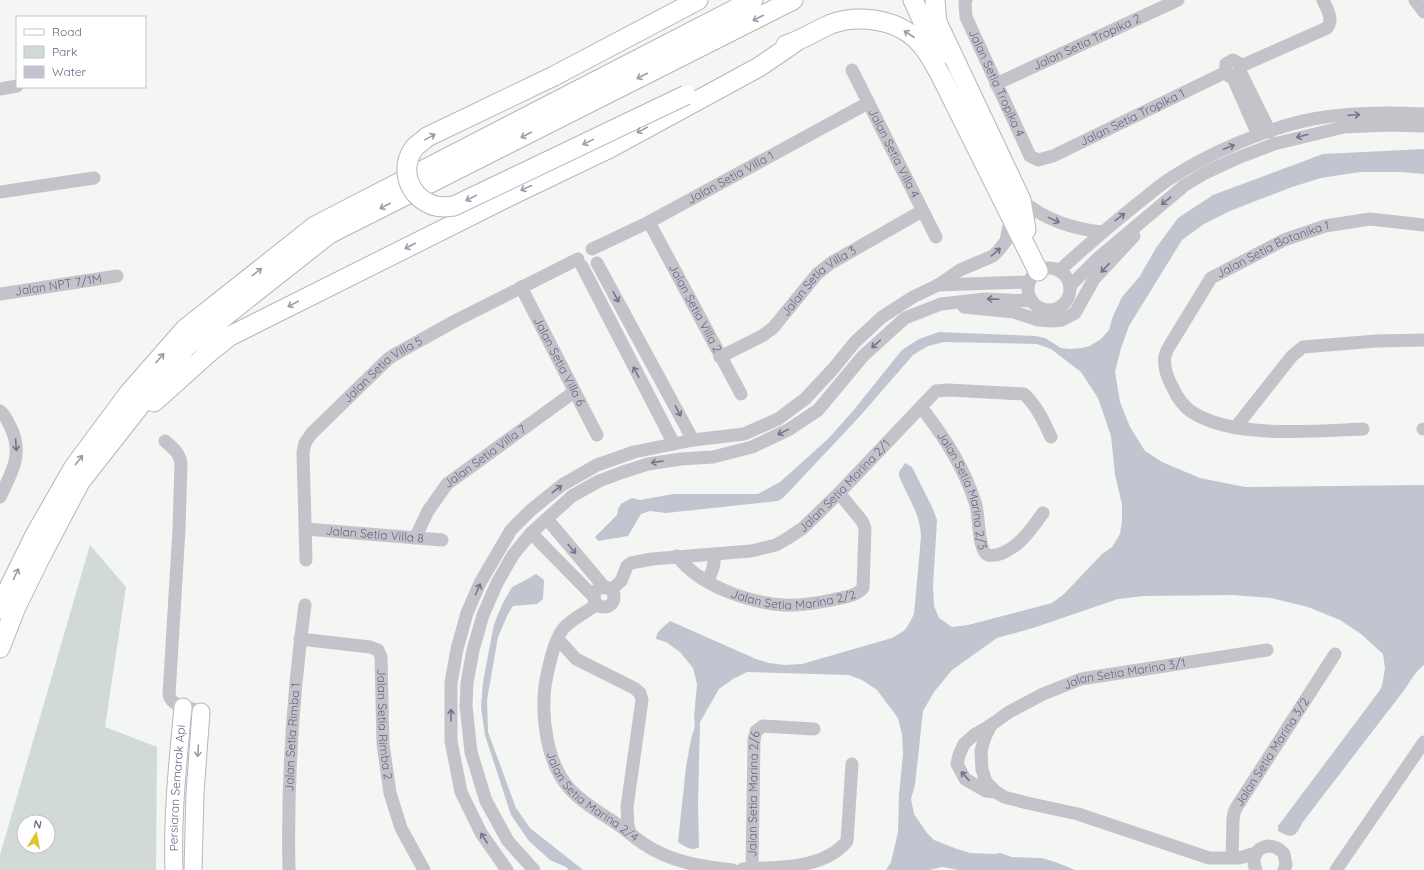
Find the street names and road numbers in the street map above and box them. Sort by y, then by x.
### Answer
street label: Jalan Setia Tropika 2 [1030,10,1143,73]
street label: Jalan Setia Tropika 4 [966,27,1028,139]
street label: Jalan Setia Tropika 1 [1077,85,1187,149]
street label: Jalan Setia Villa 4 [865,106,923,200]
street label: Jalan Setia Villa 1 [685,148,776,207]
street label: Jalan Setia Botanika 1 [1214,217,1330,281]
street label: Jalan Setia Villa 3 [778,242,859,319]
street label: Jalan Setia Villa 2 [666,261,726,355]
street label: Jalan NPT 7/1M [14,270,103,299]
street label: Jalan Setia Villa 6 [531,314,589,409]
street label: Jalan Setia Villa 5 [340,333,425,406]
street label: Jalan Setia Villa 7 [441,421,529,491]
street label: Jalan Setia Marina 2/3 [934,428,991,552]
street label: Jalan Setia Marina 2/1 [795,436,893,535]
street label: Jalan Setia Villa 8 [325,523,424,546]
street label: Jalan Setia Marina 2/2 [729,586,858,612]
street label: Jalan Setia Marina 3/1 [1061,655,1187,692]
street label: Jalan Setia Rimba 2 [374,669,396,781]
street label: Jalan Setia Rimba 1 [281,682,303,792]
street label: Jalan Setia Marina 3/2 [1231,694,1312,809]
street label: Persiaran Semarak Api [166,724,188,851]
street label: Jalan Setia Marina 2/6 [744,729,763,857]
street label: Jalan Setia Marina 2/4 [544,749,642,845]

